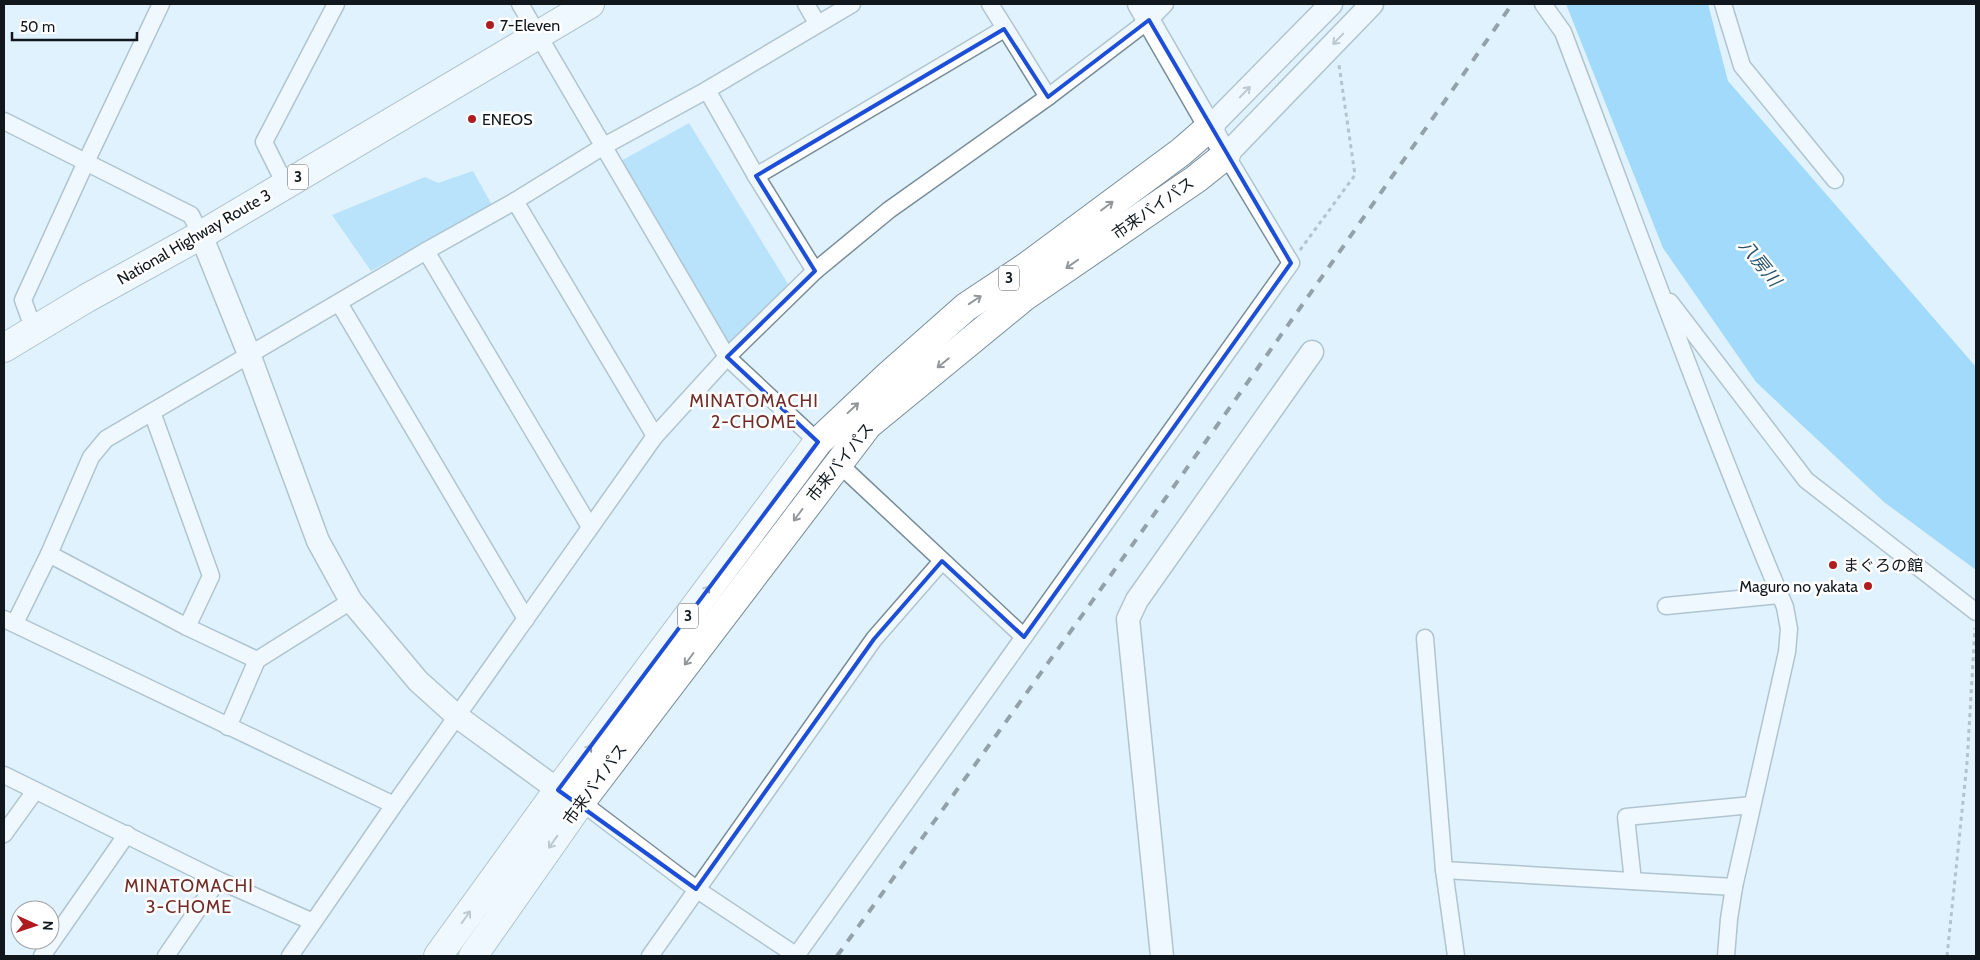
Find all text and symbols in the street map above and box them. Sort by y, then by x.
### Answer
scale bar [12,10,138,42]
place label: 7-Eleven [500,16,560,35]
text: 50 m [20,18,55,36]
marker: 7-Eleven [484,19,496,31]
one-way arrow [1332,33,1344,45]
one-way arrow [1239,85,1251,98]
place label: ENEOS [482,110,532,129]
marker: ENEOS [466,113,478,125]
road number: 3 [288,164,308,190]
street label: 市来バイパス [1108,173,1198,243]
street label: National Highway Route 3 [114,185,274,289]
one-way arrow [1100,201,1113,212]
water label: 八房川 [1734,235,1787,292]
one-way arrow [1065,259,1079,269]
road number: 3 [999,266,1019,290]
one-way arrow [968,295,982,306]
one-way arrow [937,358,950,369]
district label: MINATOMACHI 2-CHOME [689,390,819,433]
one-way arrow [847,402,860,414]
street label: 市来バイパス [803,419,877,505]
one-way arrow [793,508,803,522]
place label: まぐろの館 [1843,556,1923,575]
marker: まぐろの館 [1827,559,1839,571]
place label: Maguro no yakata [1739,577,1858,596]
marker: Maguro no yakata [1862,580,1874,592]
one-way arrow [700,586,711,599]
road number: 3 [678,604,698,628]
one-way arrow [684,652,695,665]
street label: 市来バイパス [559,740,631,828]
one-way arrow [582,745,593,758]
one-way arrow [548,835,558,849]
district label: MINATOMACHI 3-CHOME [124,875,254,918]
north arrow [10,900,60,950]
one-way arrow [461,911,472,924]
text: N [39,920,57,931]

